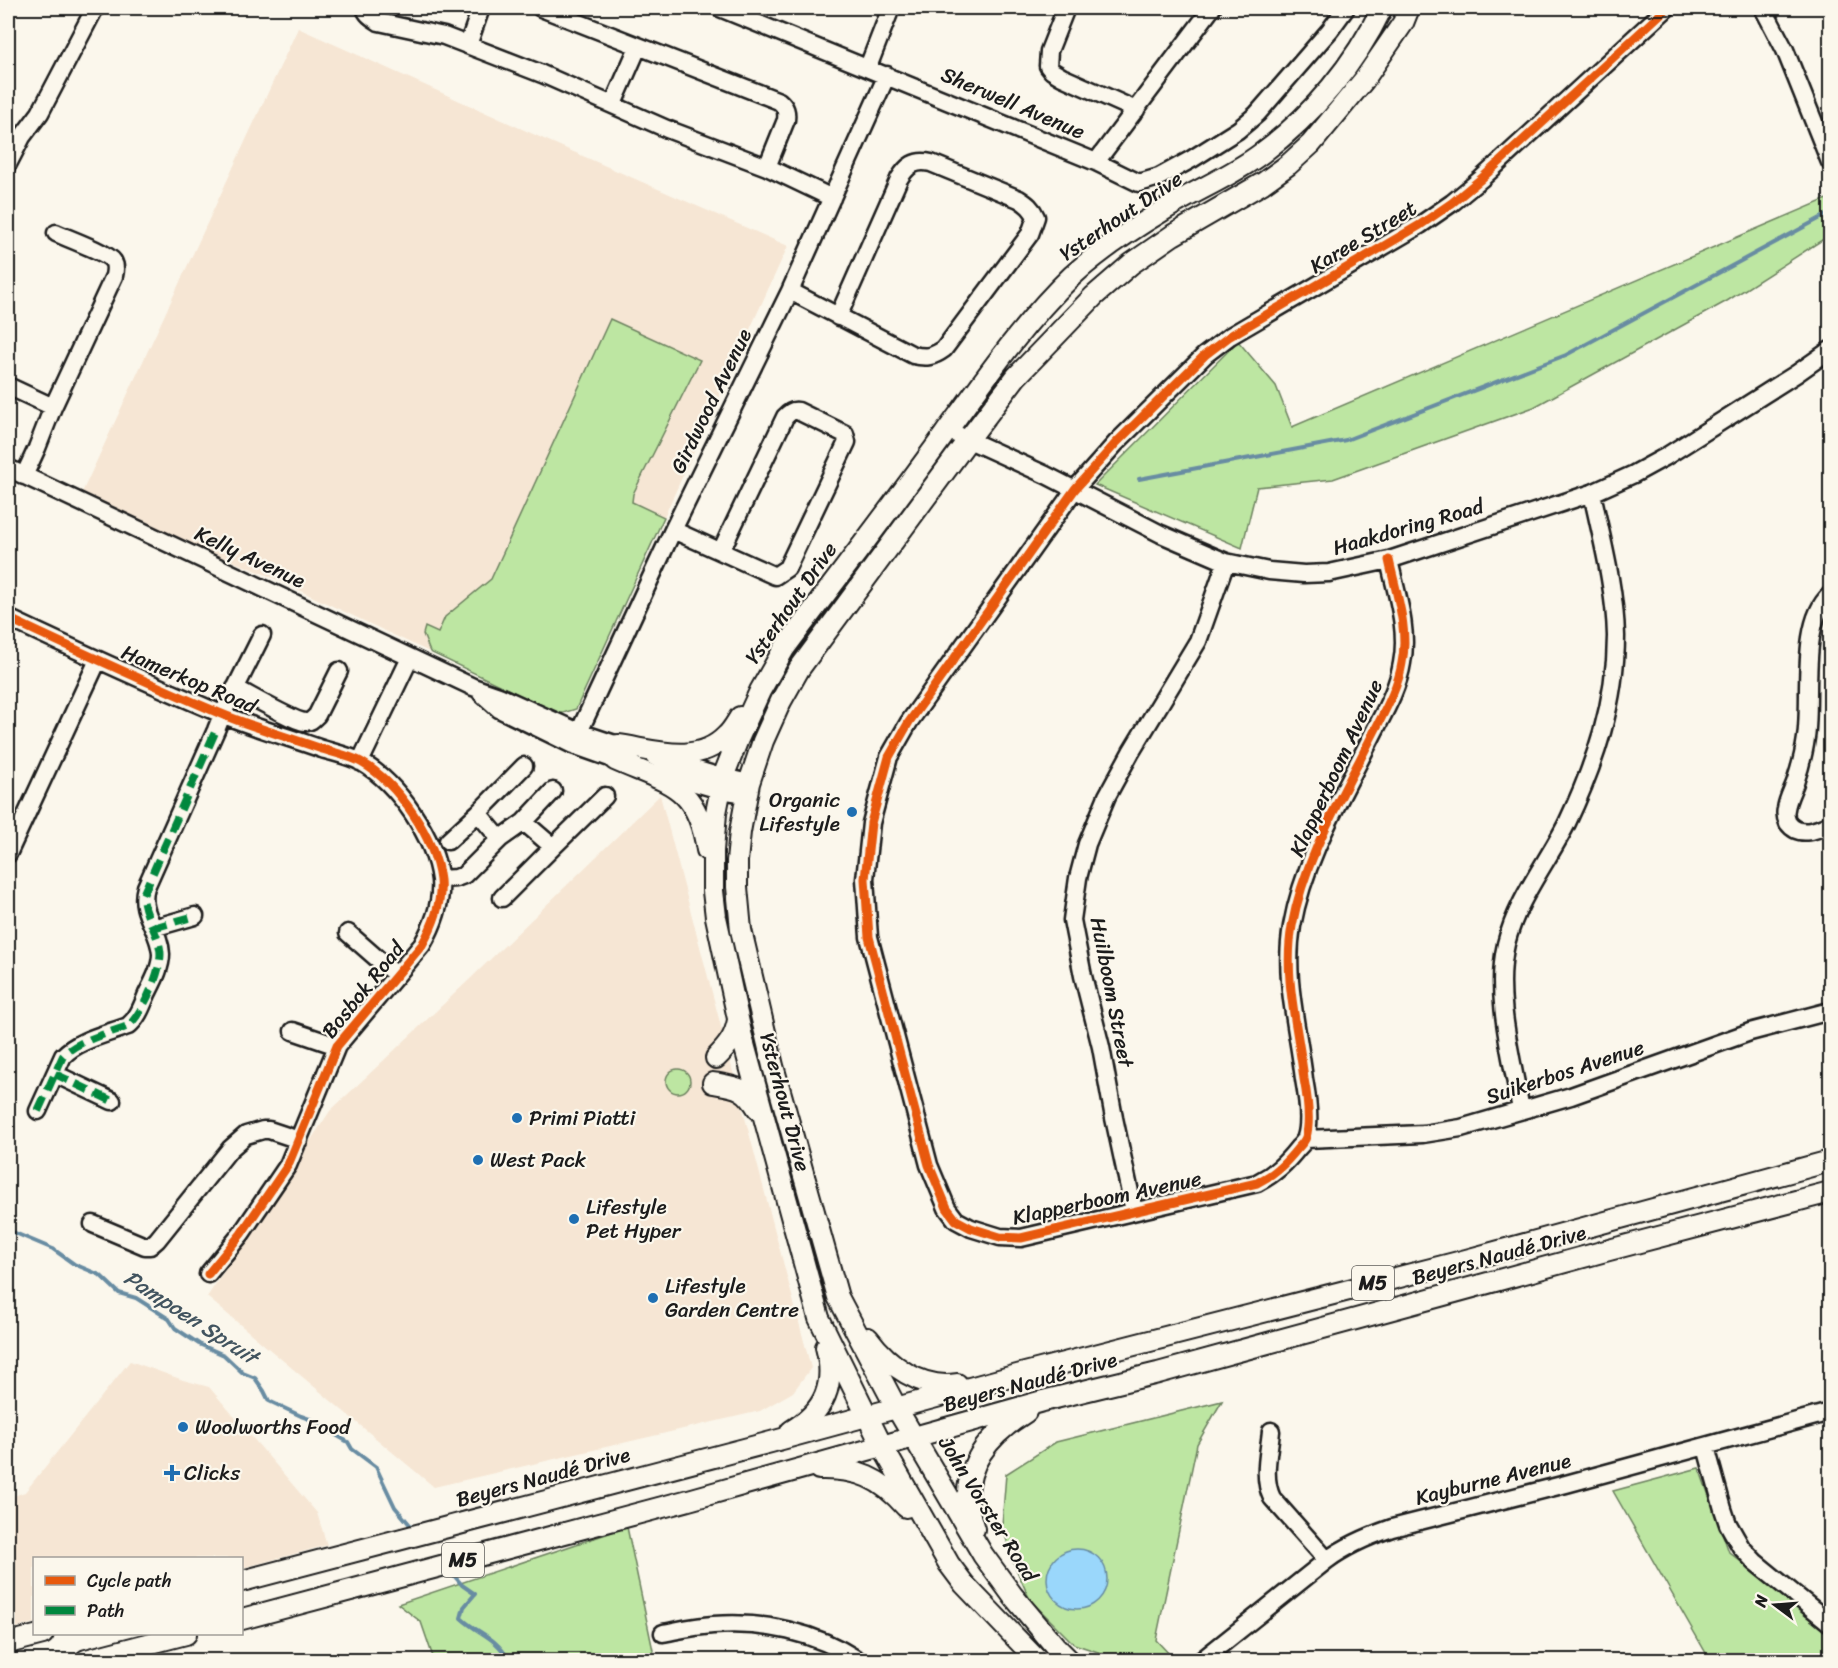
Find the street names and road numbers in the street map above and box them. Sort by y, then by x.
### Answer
street label: Sherwell Avenue [935,56,1091,151]
street label: Ysterhout Drive [1051,160,1191,272]
street label: Karee Street [1302,190,1424,284]
street label: Girdwood Avenue [659,322,763,480]
street label: Haakdoring Road [1328,487,1490,567]
street label: Kelly Avenue [188,515,312,599]
street label: Ysterhout Drive [735,534,848,672]
street label: Hamerkop Road [115,633,265,725]
street label: Klapperboom Avenue [1278,673,1394,863]
street label: Huilboom Street [1079,914,1145,1072]
street label: Bosbok Road [311,931,416,1047]
street label: Ysterhout Drive [748,1028,822,1176]
street label: Suikerbos Avenue [1481,1028,1649,1116]
street label: Klapperboom Avenue [1009,1159,1205,1237]
street label: Beyers Naudé Drive [1408,1213,1590,1297]
road number: M5 [1352,1266,1394,1300]
street label: Beyers Naudé Drive [939,1340,1121,1424]
street label: John Vorster Road [927,1428,1049,1591]
street label: Beyers Naudé Drive [452,1435,634,1519]
street label: Kayburne Avenue [1411,1441,1575,1517]
road number: M5 [442,1543,484,1577]

